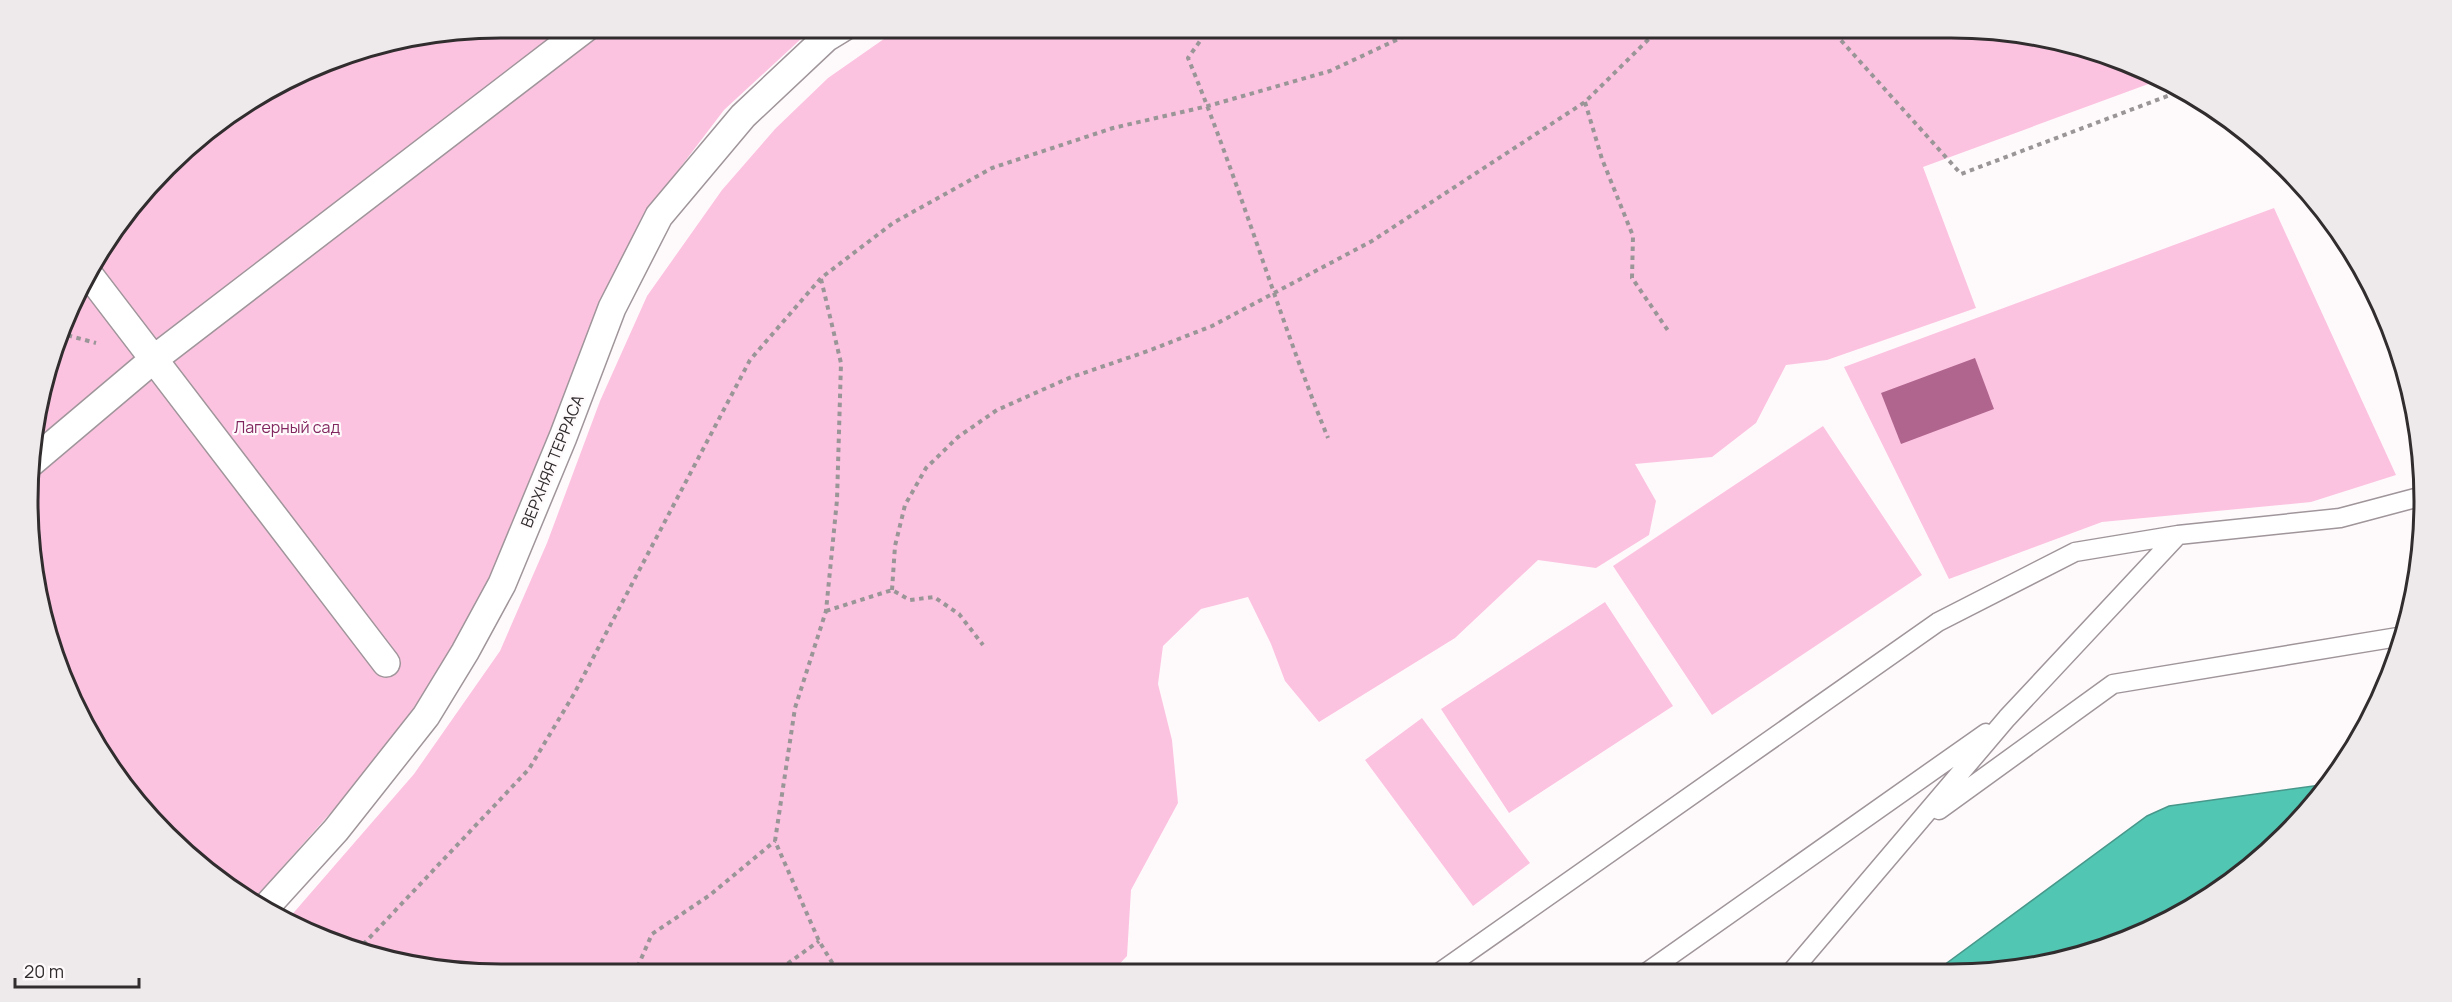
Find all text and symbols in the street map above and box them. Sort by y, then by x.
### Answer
street label: ВЕРХНЯЯ ТЕРРАСА [515,391,589,531]
park label: Лагерный сад [234,416,340,438]
scale bar [15,951,140,989]
text: 20 m [24,959,64,983]

